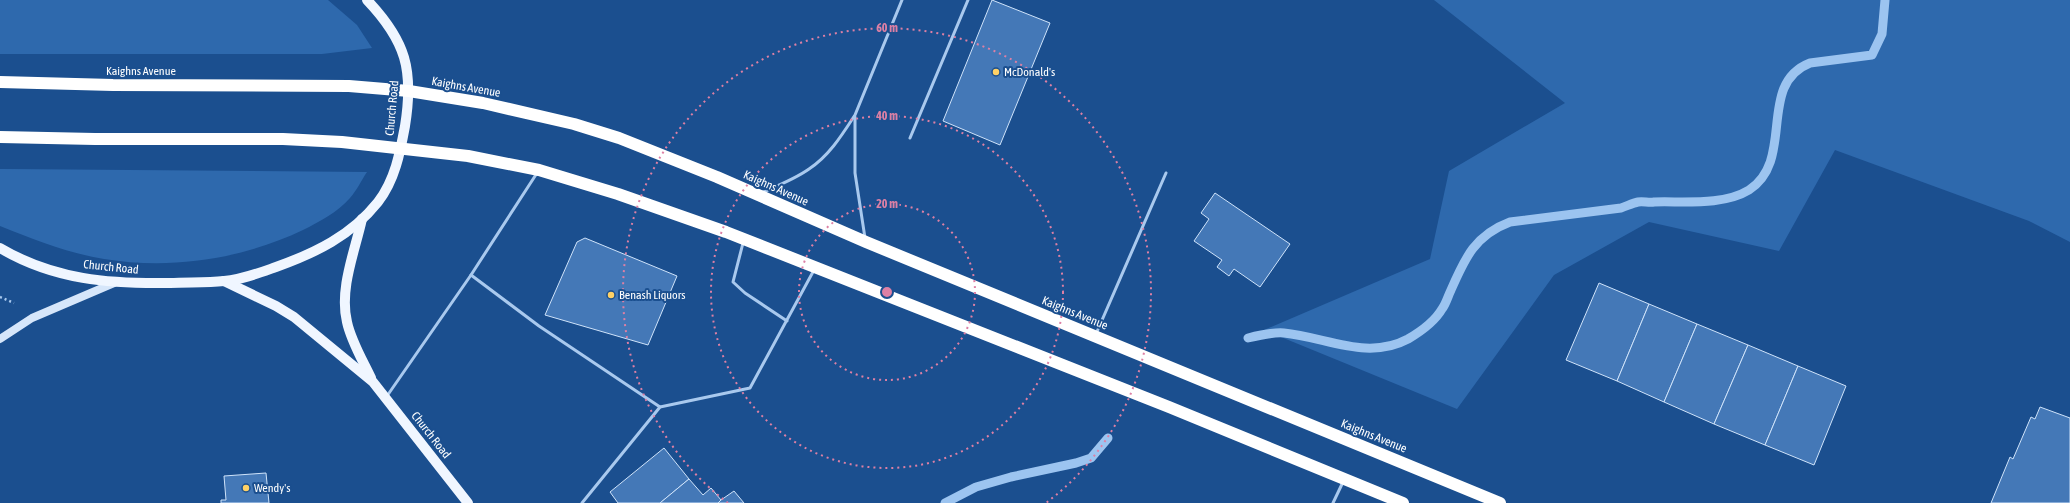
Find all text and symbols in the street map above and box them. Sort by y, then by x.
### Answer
text: 60 m [876,21,898,35]
street label: Kaighns Avenue [106,64,176,78]
place label: McDonald's [1004,65,1055,79]
marker: McDonald's [991,67,1001,77]
street label: Kaighns Avenue [430,74,502,100]
street label: Church Road [383,80,401,136]
text: 40 m [875,109,898,123]
street label: Kaighns Avenue [741,167,811,209]
text: 20 m [876,197,898,211]
street label: Church Road [83,257,139,277]
centre of rings [880,285,894,299]
place label: Benash Liquors [619,288,686,302]
marker: Benash Liquors [606,290,616,300]
street label: Kaighns Avenue [1040,293,1110,333]
street label: Church Road [408,409,454,461]
street label: Kaighns Avenue [1339,416,1409,456]
place label: Wendy's [254,481,290,495]
marker: Wendy's [241,483,251,493]

